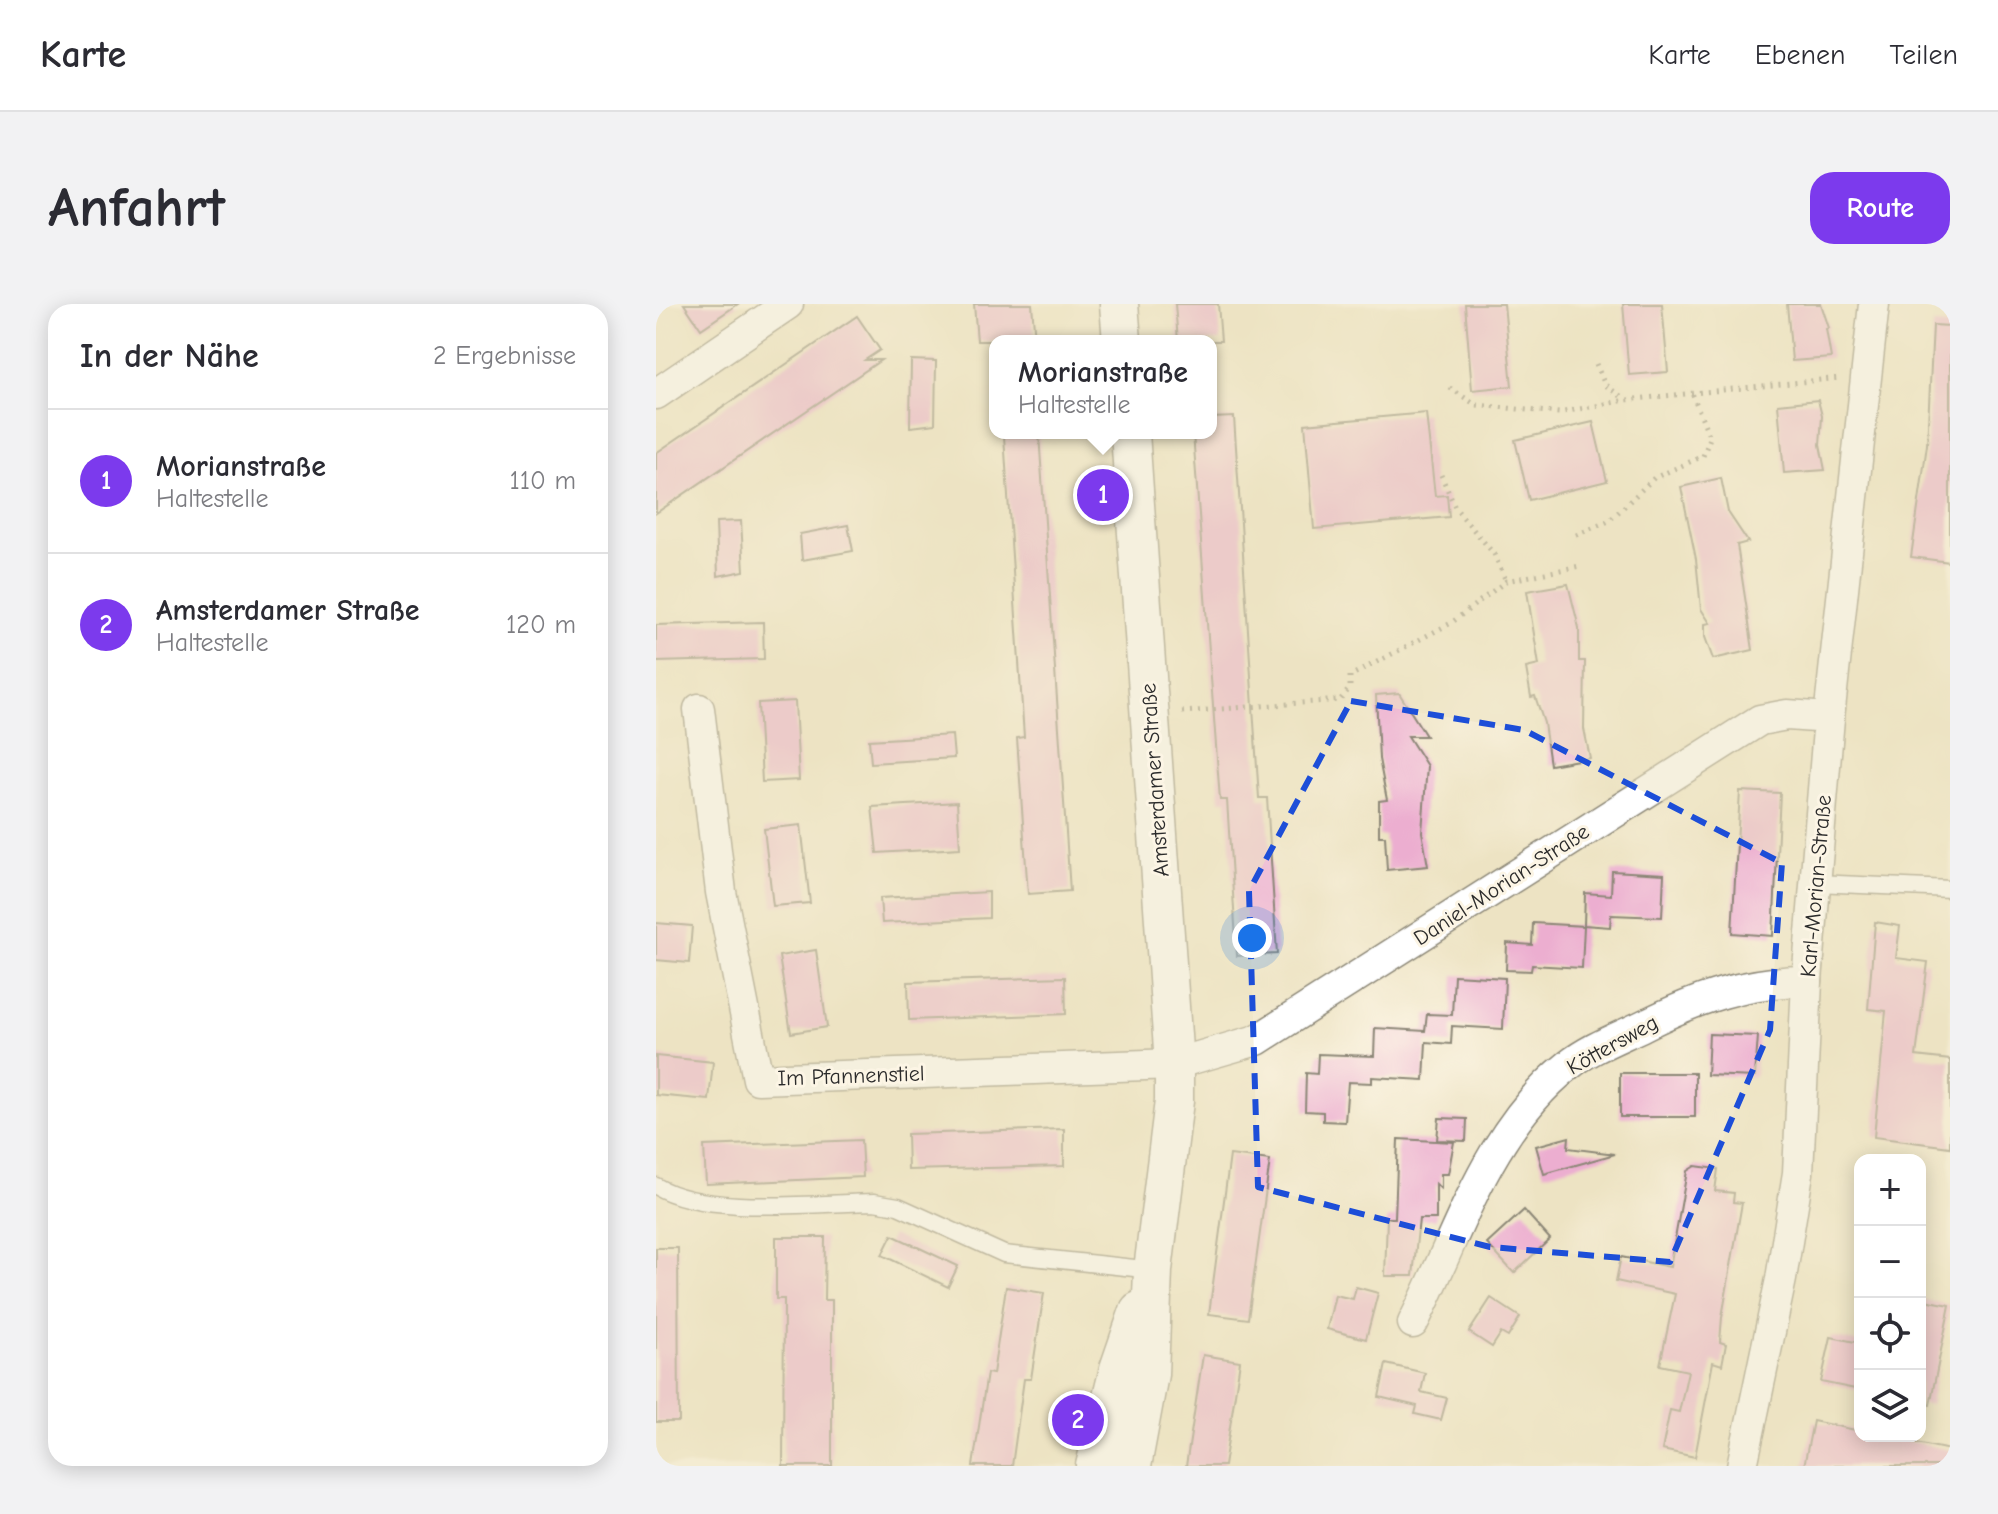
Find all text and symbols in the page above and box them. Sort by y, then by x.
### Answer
text: Karte [40,33,126,77]
text: Karte [1648,39,1711,71]
text: Ebenen [1755,39,1846,71]
text: Teilen [1890,39,1958,71]
button: Route [1810,172,1950,244]
text: Anfahrt [48,176,225,240]
popup [989,335,1217,439]
text: In der Nähe [80,336,259,376]
text: 2 Ergebnisse [433,341,576,371]
text: Morianstraße [1018,355,1188,390]
text: Haltestelle [1018,390,1131,420]
text: Morianstraße [156,449,326,484]
pin: 1 [1077,465,1129,525]
text: 1 [101,466,111,496]
text: 110 m [509,466,576,496]
text: Haltestelle [156,484,269,514]
text: Amsterdamer Straße [156,593,419,628]
text: 2 [100,610,112,640]
text: 120 m [506,610,576,640]
text: Haltestelle [156,628,269,658]
street label: Amsterdamer Straße [1135,682,1175,878]
street label: Karl-Morian-Straße [1795,794,1837,978]
street label: Daniel-Morian-Straße [1409,818,1594,951]
your location [1232,918,1272,958]
street label: Köttersweg [1562,1009,1663,1081]
street label: Im Pfannenstiel [777,1060,925,1092]
map controls [1854,1154,1926,1442]
button: + [1854,1154,1926,1226]
button: − [1854,1226,1926,1298]
button: locate [1854,1298,1926,1370]
button: layers [1854,1370,1926,1442]
pin: 2 [1052,1390,1104,1450]

